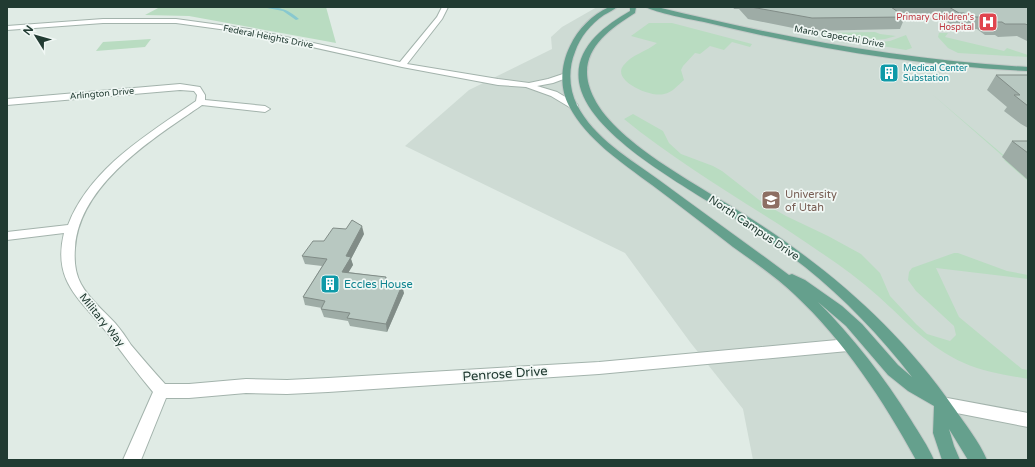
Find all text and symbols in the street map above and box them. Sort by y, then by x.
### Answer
hospital icon: Primary Children's Hospital [977,11,999,33]
place label: Primary Children's Hospital [896,12,974,33]
north arrow [16,16,56,56]
text: N [21,23,36,38]
street label: Federal Heights Drive [222,23,314,51]
street label: Mario Capecchi Drive [793,24,885,50]
building icon: Medical Center Substation [878,62,900,84]
place label: Medical Center Substation [903,63,968,84]
street label: Arlington Drive [69,86,135,102]
place label: University of Utah [785,188,837,214]
school or university icon: University of Utah [760,189,782,211]
street label: North Campus Drive [706,193,802,263]
building icon: Eccles House [319,273,341,295]
place label: Eccles House [344,278,413,291]
street label: Military Way [77,291,127,349]
street label: Penrose Drive [462,363,548,385]

